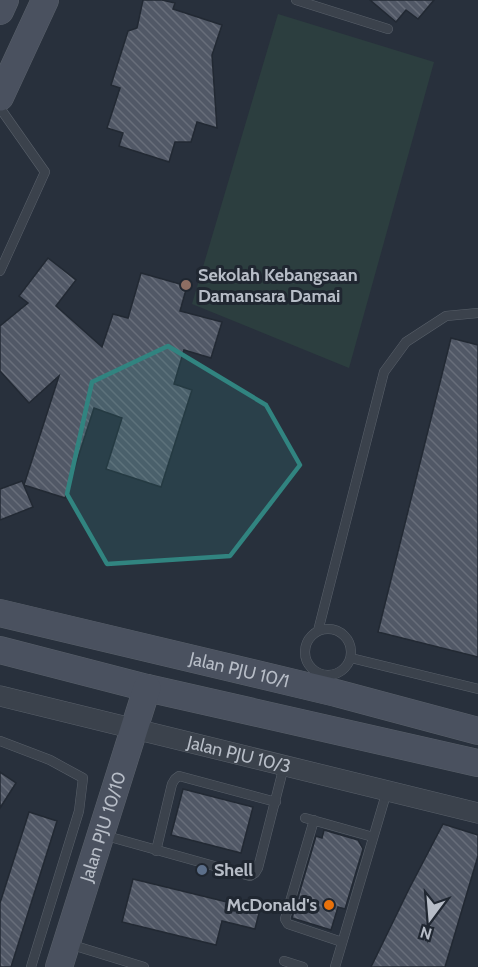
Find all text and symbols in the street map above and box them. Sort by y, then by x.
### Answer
place label: Sekolah Kebangsaan Damansara Damai [198,264,358,307]
marker: Sekolah Kebangsaan Damansara Damai [179,278,193,292]
street label: Jalan PJU 10/1 [186,647,291,692]
street label: Jalan PJU 10/3 [184,731,293,778]
street label: Jalan PJU 10/10 [75,769,131,886]
place label: Shell [214,859,253,881]
marker: Shell [195,863,209,877]
north arrow [400,889,460,949]
place label: McDonald's [227,894,317,916]
marker: McDonald's [322,898,336,912]
text: N [418,922,434,944]

